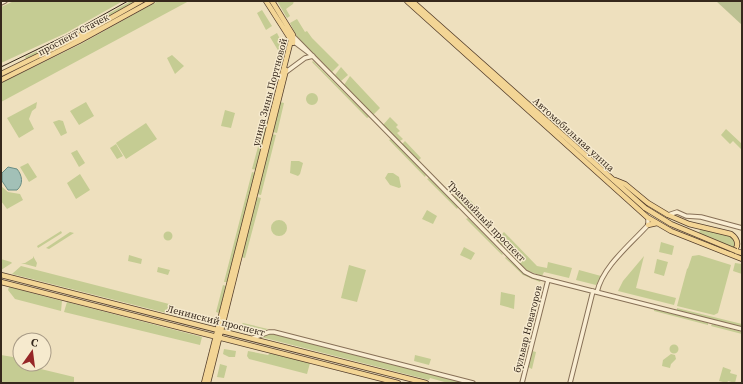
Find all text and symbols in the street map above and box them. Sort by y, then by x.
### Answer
street label: проспект Стачек [35,10,111,59]
street label: улица Зины Портновой [249,36,290,148]
street label: Автомобильная улица [530,94,618,175]
street label: Трамвайный проспект [445,178,529,265]
street label: бульвар Новаторов [510,284,545,374]
street label: Ленинский проспект [165,302,267,339]
north arrow [12,332,52,372]
text: С [29,335,40,351]

